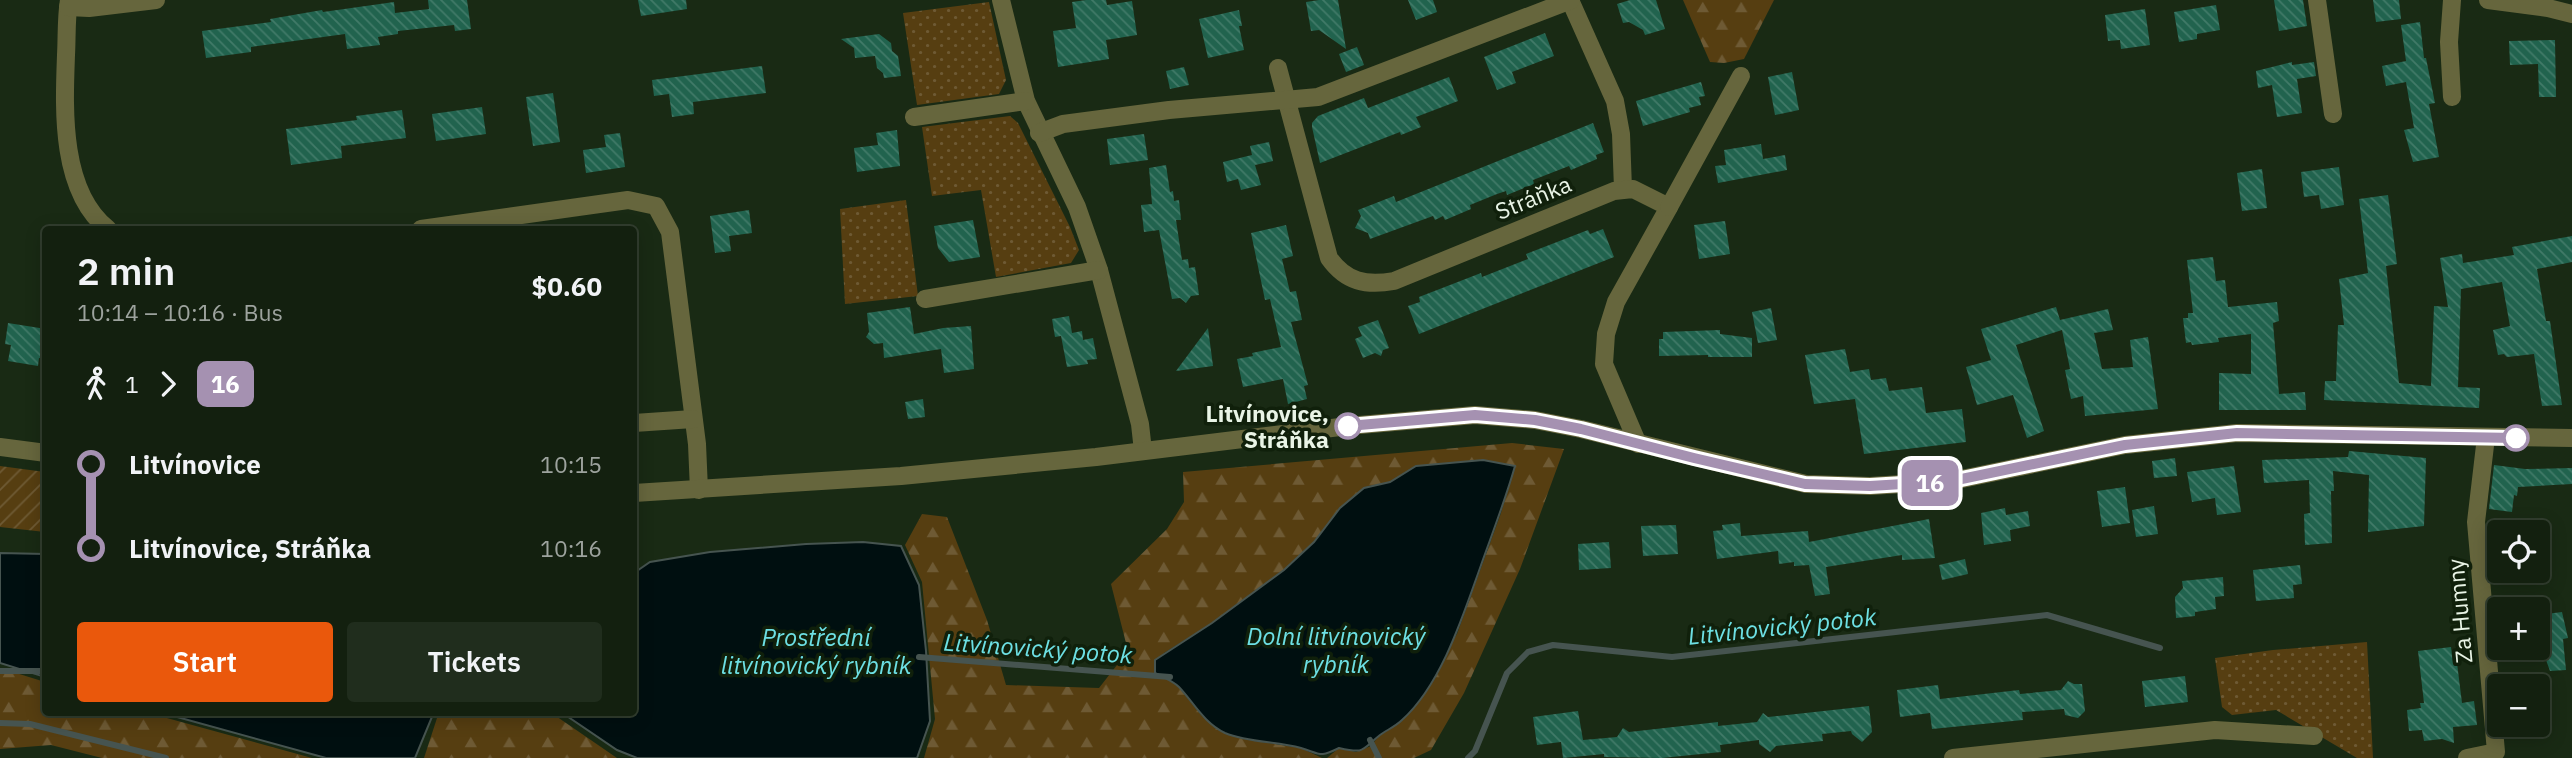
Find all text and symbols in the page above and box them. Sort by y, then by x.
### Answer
street label: Stráňka [1491,168,1575,226]
text: 2 min [77,246,175,295]
text: $0.60 [532,269,602,303]
text: 10:14 – 10:16 · Bus [77,297,283,327]
icon: walk [77,365,115,403]
icon: forward [149,365,187,403]
text: 16 [211,368,240,400]
text: 1 [125,369,139,399]
place label: Litvínovice, Stráňka [1206,398,1329,454]
marker: Litvínovice, Stráňka [1335,413,1361,439]
unlabelled marker [2503,425,2529,451]
text: Litvínovice [129,447,261,481]
text: 10:15 [540,449,602,479]
line badge: 16 [1898,460,1962,506]
text: 16 [1916,467,1944,499]
map controls [2487,520,2550,737]
button: locate [2487,520,2550,583]
text: Litvínovice, Stráňka [129,531,371,565]
text: 10:16 [540,533,602,563]
street label: Za Humny [2439,557,2479,665]
button: + [2487,597,2550,660]
water label: Litvínovický potok [1686,600,1878,652]
water label: Dolní litvínovický rybník [1247,620,1427,680]
water label: Prostřední litvínovický rybník [721,621,912,681]
button: Start [77,622,333,702]
button: Tickets [347,622,602,702]
water label: Litvínovický potok [942,625,1134,671]
button: − [2487,674,2550,737]

